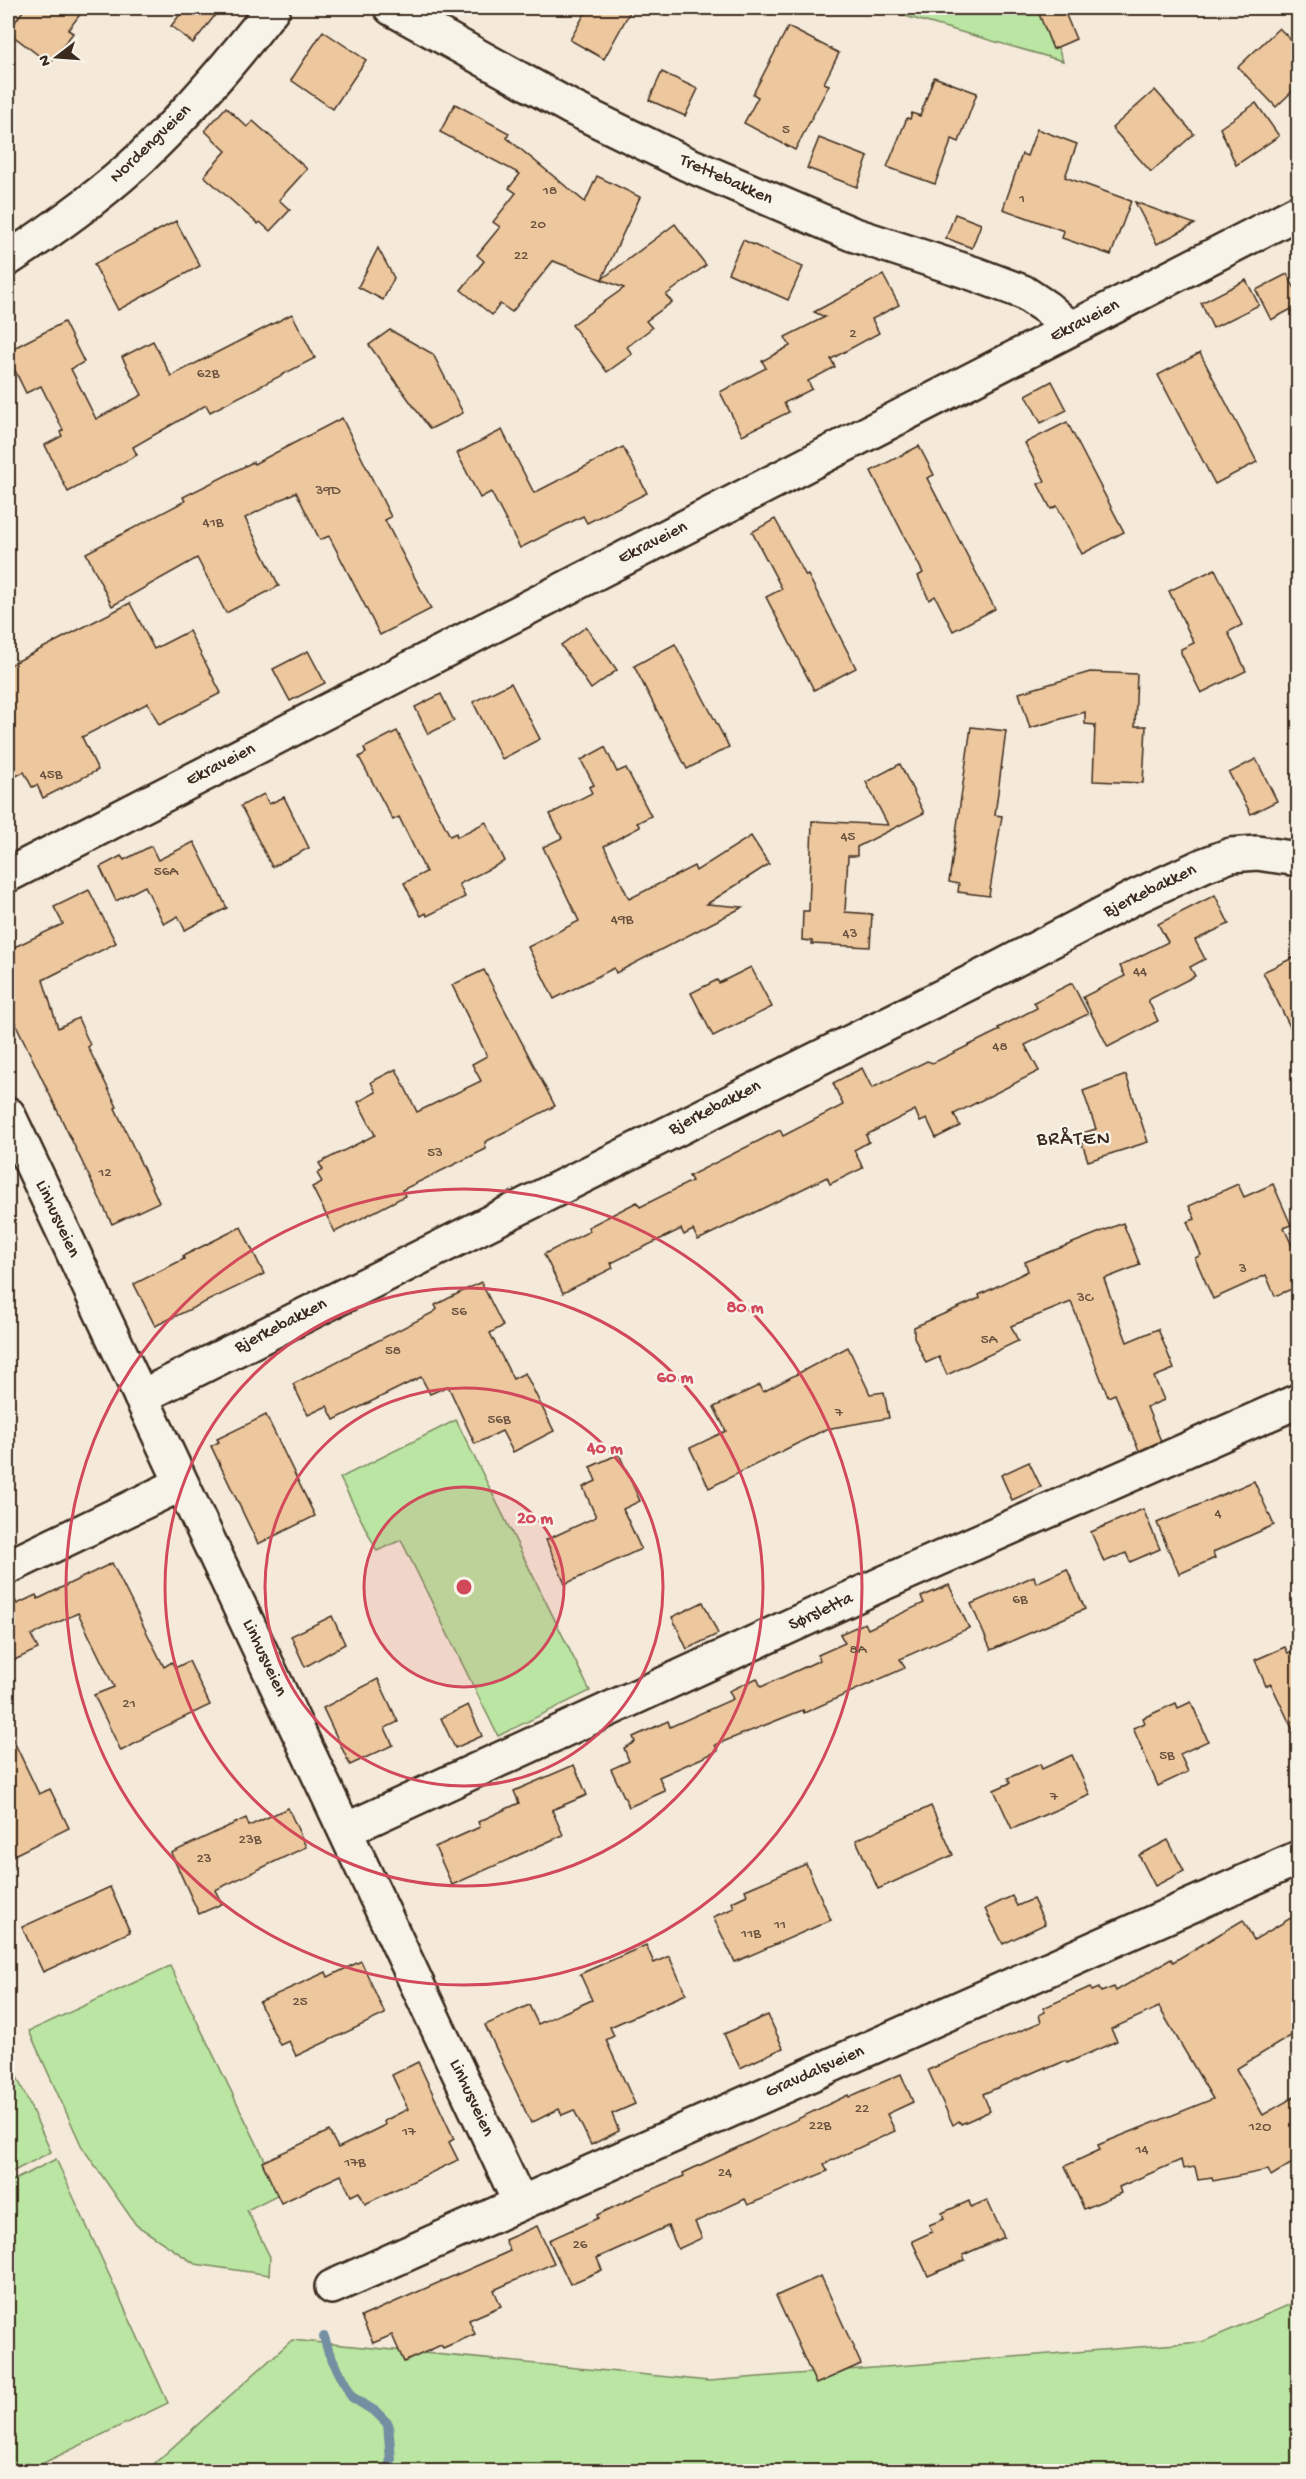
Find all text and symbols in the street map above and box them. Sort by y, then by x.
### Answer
north arrow [27,27,87,87]
text: N [35,52,57,68]
street label: Nordengveien [106,100,196,188]
house number: 5 [782,121,790,139]
street label: Trettebakken [675,150,776,210]
house number: 18 [542,182,557,200]
house number: 1 [1018,190,1025,208]
house number: 20 [530,216,546,234]
house number: 22 [514,247,528,265]
street label: Ekraveien [1047,295,1123,347]
house number: 2 [849,325,857,343]
house number: 62B [197,365,220,383]
house number: 39D [314,482,341,500]
house number: 41B [203,514,224,532]
street label: Ekraveien [615,517,691,569]
street label: Ekraveien [183,739,259,791]
house number: 45B [40,766,63,784]
house number: 45 [841,828,856,846]
street label: Bjerkebakken [1099,859,1200,923]
house number: 56A [154,863,179,881]
house number: 49B [611,911,633,929]
house number: 43 [843,925,858,943]
house number: 44 [1133,963,1147,981]
house number: 48 [992,1038,1008,1056]
street label: Bjerkebakken [664,1076,765,1141]
district label: BRÅTEN [1036,1126,1111,1152]
house number: 53 [427,1144,443,1162]
house number: 12 [97,1164,112,1182]
street label: Linhusveien [30,1177,84,1261]
house number: 3 [1238,1260,1247,1278]
house number: 3C [1076,1289,1094,1307]
street label: Bjerkebakken [230,1294,331,1359]
text: 80 m [726,1298,764,1319]
house number: 56 [451,1303,467,1321]
house number: 5A [981,1331,999,1349]
house number: 58 [385,1342,401,1360]
text: 60 m [657,1368,693,1389]
house number: 7 [834,1404,844,1422]
house number: 56B [487,1411,511,1429]
text: 40 m [586,1439,623,1460]
house number: 4 [1214,1505,1222,1523]
text: 20 m [517,1509,553,1530]
centre of rings [454,1577,474,1597]
street label: Sørsletta [785,1588,857,1636]
house number: 6B [1012,1591,1028,1609]
street label: Linhusveien [237,1616,291,1700]
house number: 8A [849,1641,868,1659]
house number: 21 [122,1695,136,1713]
house number: 5B [1159,1747,1175,1765]
house number: 7 [1049,1788,1059,1806]
house number: 23B [239,1831,262,1849]
house number: 23 [196,1850,212,1868]
house number: 11 [773,1916,786,1934]
house number: 11B [740,1925,761,1943]
house number: 25 [292,1993,308,2011]
street label: Gravdalsveien [762,2041,868,2103]
street label: Linhusveien [444,2056,498,2140]
house number: 22 [855,2100,869,2118]
house number: 22B [809,2117,832,2135]
house number: 12O [1248,2118,1271,2136]
house number: 17 [401,2123,417,2141]
house number: 14 [1134,2141,1149,2159]
house number: 17B [343,2154,366,2172]
house number: 24 [718,2164,732,2182]
house number: 26 [573,2236,588,2254]

